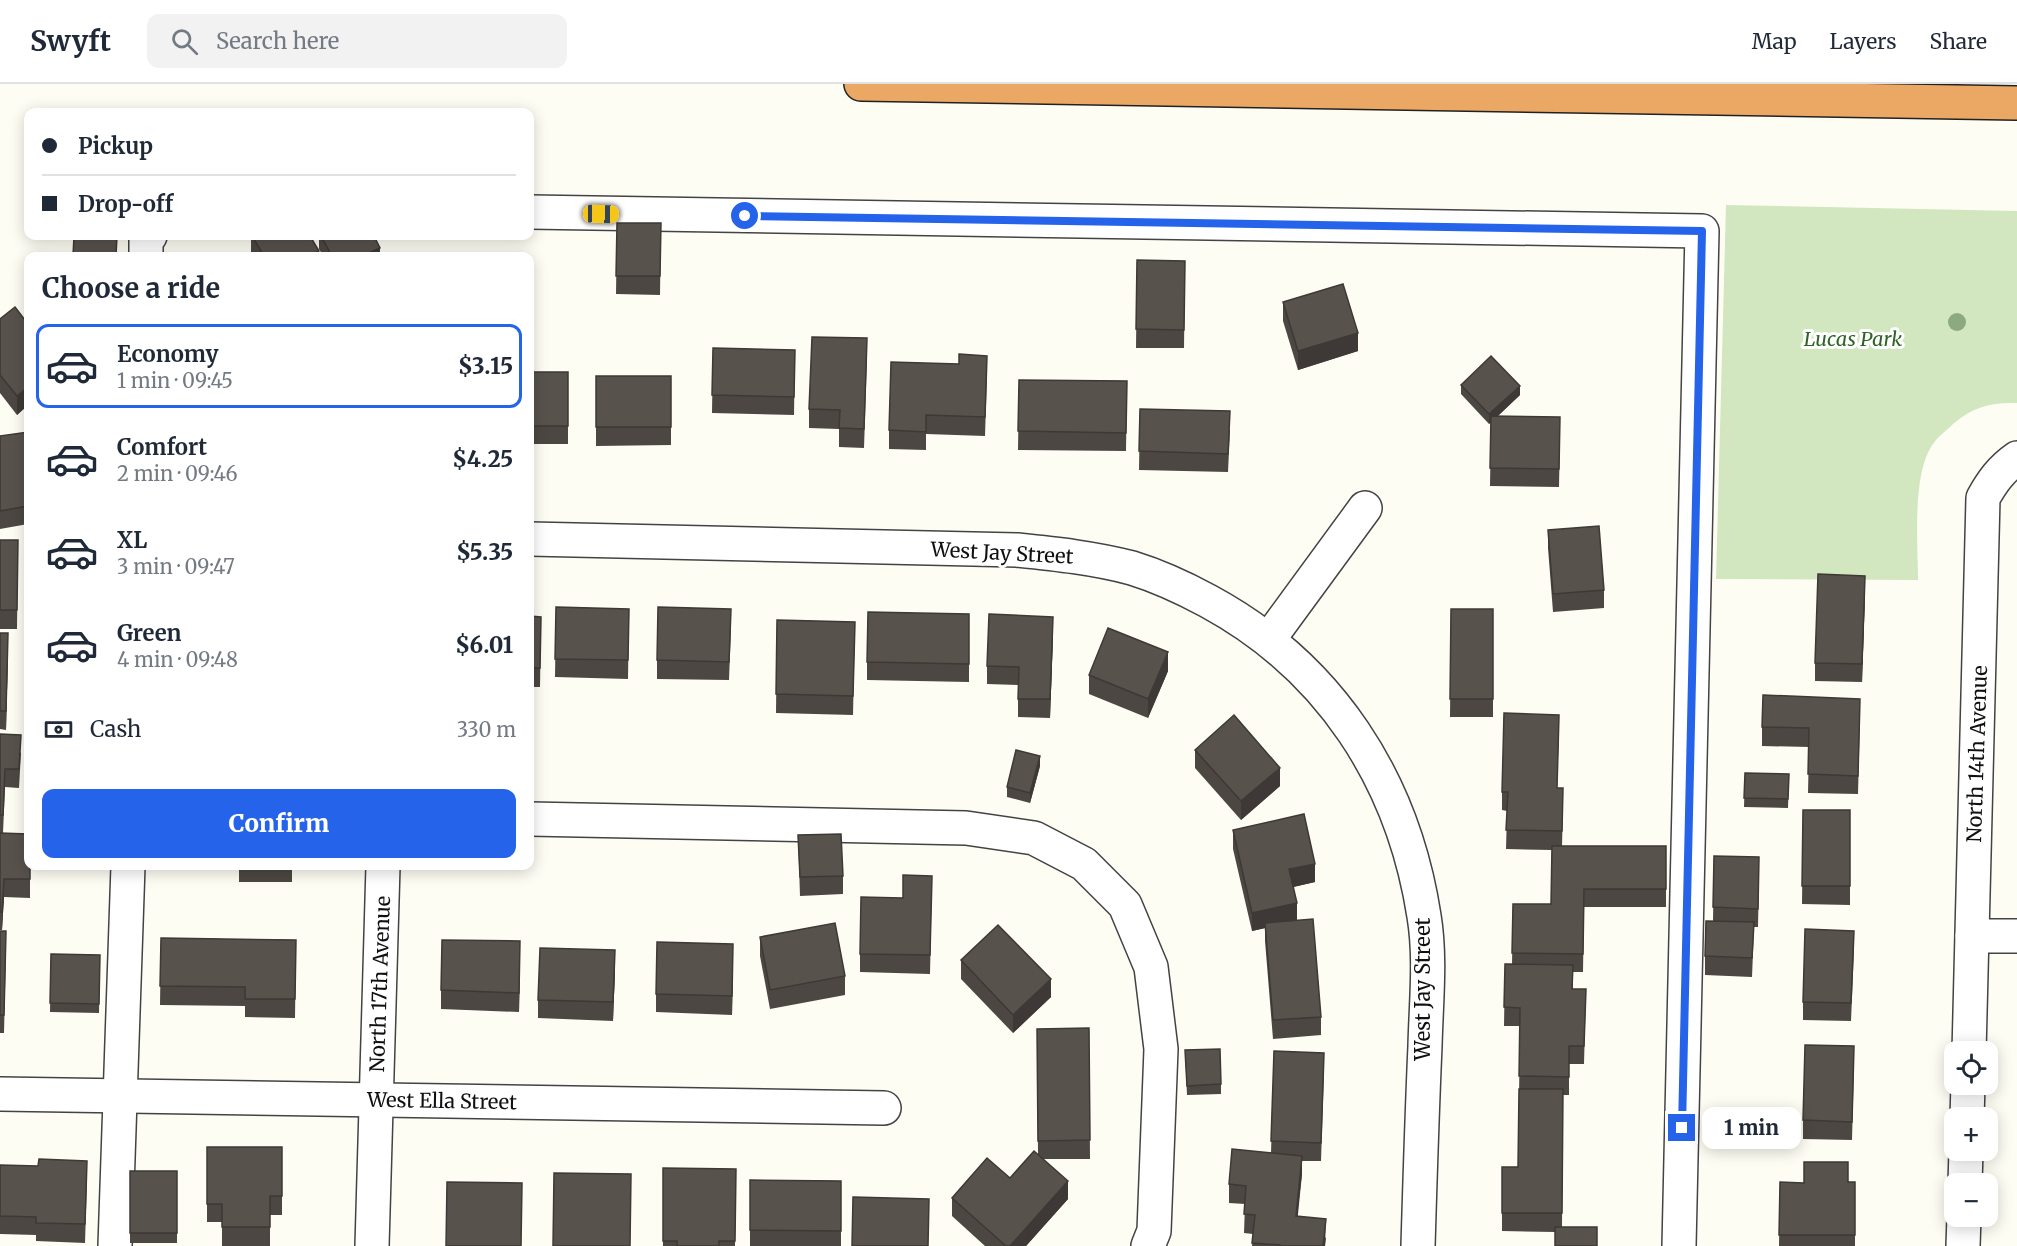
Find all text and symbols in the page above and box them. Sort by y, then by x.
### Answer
search box [147,14,567,68]
text: Swyft [30,23,111,59]
icon: search [168,25,201,58]
text: Search here [216,27,339,55]
text: Map [1752,28,1797,55]
text: Layers [1830,28,1897,55]
text: Share [1930,28,1987,55]
text: Pickup [78,132,153,160]
text: Drop-off [78,190,173,218]
route start [731,202,758,229]
car [583,205,619,223]
text: Choose a ride [42,271,220,305]
park label: Lucas Park [1804,326,1902,351]
icon: car [45,339,99,393]
text: Economy [117,340,218,368]
text: $3.15 [458,352,513,380]
text: 1 min · 09:45 [117,368,233,393]
icon: car [45,432,99,486]
text: Comfort [117,433,207,461]
text: $4.25 [452,445,513,473]
text: 2 min · 09:46 [117,461,238,486]
icon: car [45,525,99,579]
text: XL [117,526,147,554]
street label: West Jay Street [929,536,1074,569]
text: $5.35 [456,538,513,566]
text: 3 min · 09:47 [117,554,235,579]
icon: car [45,618,99,672]
text: Green [117,619,181,647]
text: $6.01 [455,631,513,659]
text: 4 min · 09:48 [117,647,238,672]
street label: North 14th Avenue [1961,665,1992,843]
icon: cash [42,713,75,746]
text: Cash [90,715,141,743]
text: 330 m [457,717,516,742]
button: Confirm [42,789,516,858]
street label: North 17th Avenue [364,895,395,1073]
street label: West Jay Street [1410,917,1435,1061]
map controls [1944,1041,1998,1227]
button: locate [1944,1041,1998,1095]
street label: West Ella Street [366,1087,517,1114]
callout: 1 min [1703,1107,1802,1149]
button: + [1944,1107,1998,1161]
route end [1668,1114,1695,1141]
text: 1 min [1724,1115,1779,1140]
button: − [1944,1173,1998,1227]

